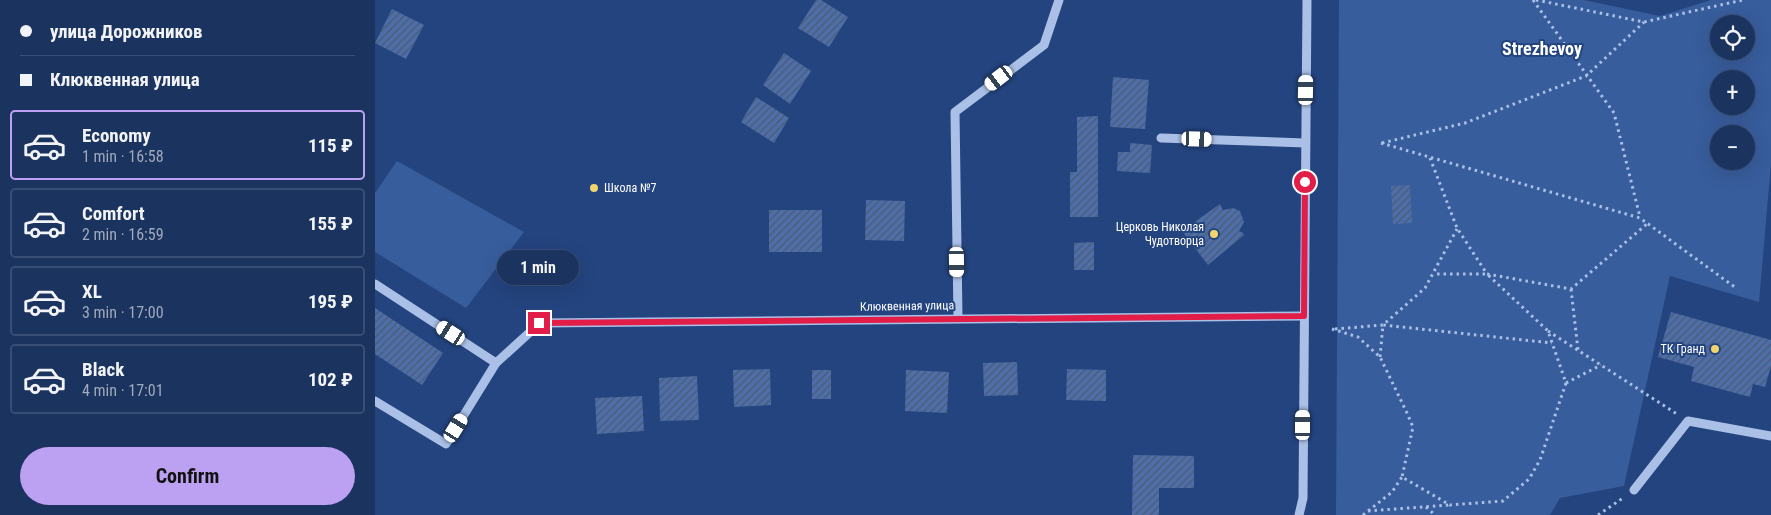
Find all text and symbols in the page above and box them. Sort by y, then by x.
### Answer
map controls [1710,15,1755,170]
button: locate [1710,15,1755,60]
text: улица Дорожников [50,20,203,43]
district label: Strezhevoy [1502,38,1582,59]
car [982,63,1015,93]
text: Клюквенная улица [50,68,200,91]
button: + [1710,70,1755,115]
car [1298,75,1313,105]
icon: car [22,123,67,168]
text: Economy [82,124,151,147]
button: − [1710,125,1755,170]
car [1181,131,1212,147]
text: 115 ₽ [308,134,353,157]
text: 1 min · 16:58 [82,147,164,166]
route start [1294,171,1316,193]
place label: Школа №7 [604,181,657,195]
marker: Школа №7 [588,182,600,194]
icon: car [22,201,67,246]
text: Comfort [82,202,145,225]
text: 155 ₽ [308,212,353,235]
place label: Церковь Николая Чудотворца [1116,220,1204,248]
text: 2 min · 16:59 [82,225,164,244]
marker: Церковь Николая Чудотворца [1208,228,1220,240]
car [949,247,964,277]
callout: 1 min [498,250,580,286]
text: 1 min [520,258,556,277]
icon: car [22,279,67,324]
text: XL [82,280,102,303]
text: 195 ₽ [308,290,353,313]
street label: Клюквенная улица [860,298,955,314]
text: 3 min · 17:00 [82,303,164,322]
route end [528,312,550,334]
car [434,319,467,347]
place label: ТК Гранд [1660,342,1706,356]
marker: ТК Гранд [1709,343,1721,355]
icon: car [22,357,67,402]
text: Black [82,358,124,381]
text: 102 ₽ [308,368,353,391]
text: 4 min · 17:01 [82,381,164,400]
car [1295,410,1310,440]
car [441,411,470,445]
button: Confirm [20,447,355,505]

